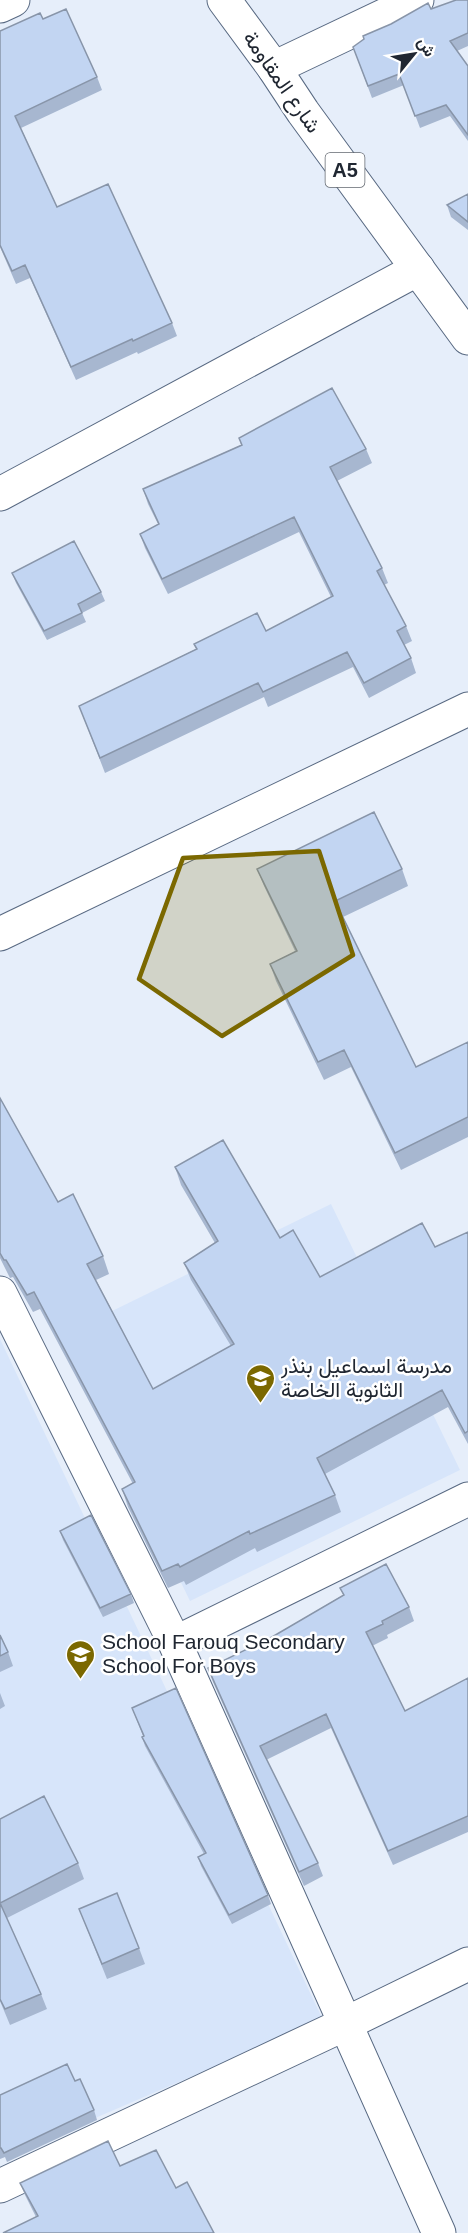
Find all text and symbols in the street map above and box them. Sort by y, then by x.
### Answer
north arrow [384,24,444,84]
street label: شارع المقاومة [237,27,326,139]
text: ش [414,34,439,60]
road number: A5 [326,153,364,187]
place label: مدرسة اسماعيل بنذر الثانوية الخاصة [280,1354,452,1403]
school or university icon: مدرسة اسماعيل بنذر الثانوية الخاصة [244,1362,276,1404]
place label: School Farouq Secondary School For Boys [102,1630,345,1677]
school or university icon: School Farouq Secondary School For Boys [65,1638,97,1680]

